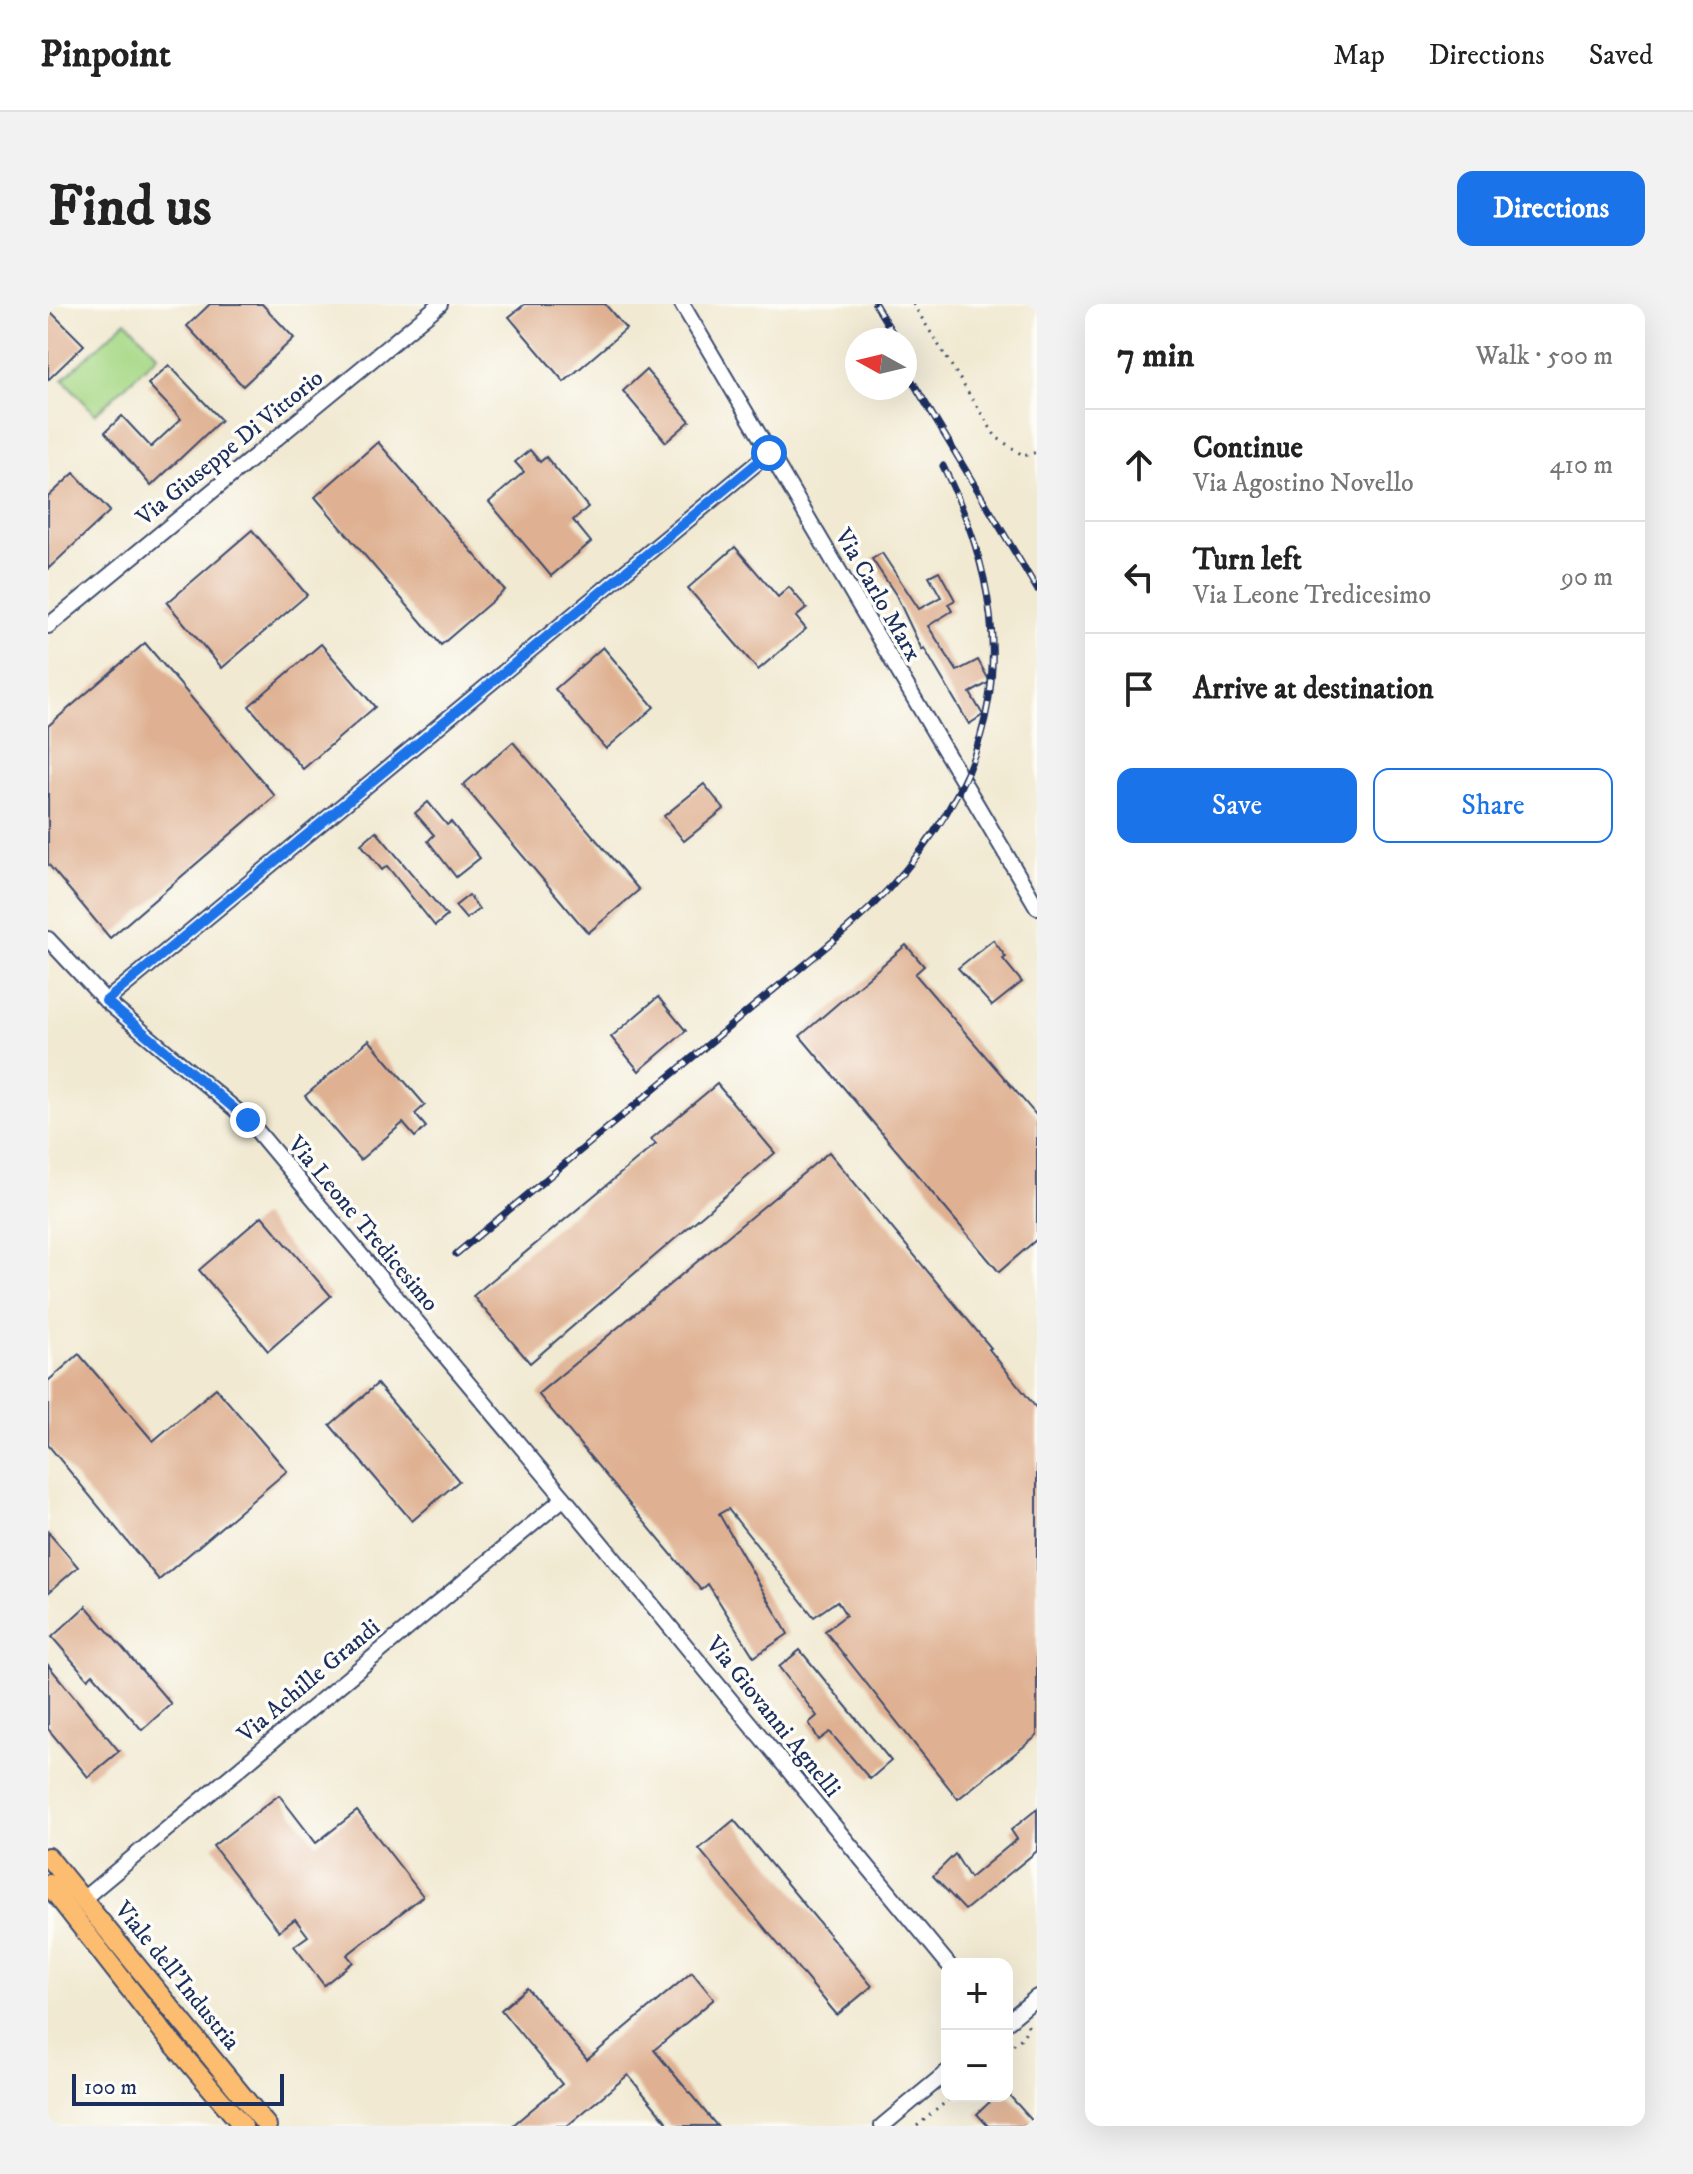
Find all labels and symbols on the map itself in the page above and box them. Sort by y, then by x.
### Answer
north arrow [845,328,917,400]
street label: Via Giuseppe Di Vittorio [130,363,330,533]
route start [751,435,787,471]
street label: Via Carlo Marx [827,522,928,667]
route end [230,1102,266,1138]
street label: Via Leone Tredicesimo [280,1129,445,1318]
street label: Via Achille Grandi [231,1613,386,1750]
street label: Via Giovanni Agnelli [698,1630,847,1804]
street label: Viale dell'Industria [107,1895,247,2057]
scale bar [72,2070,284,2106]

